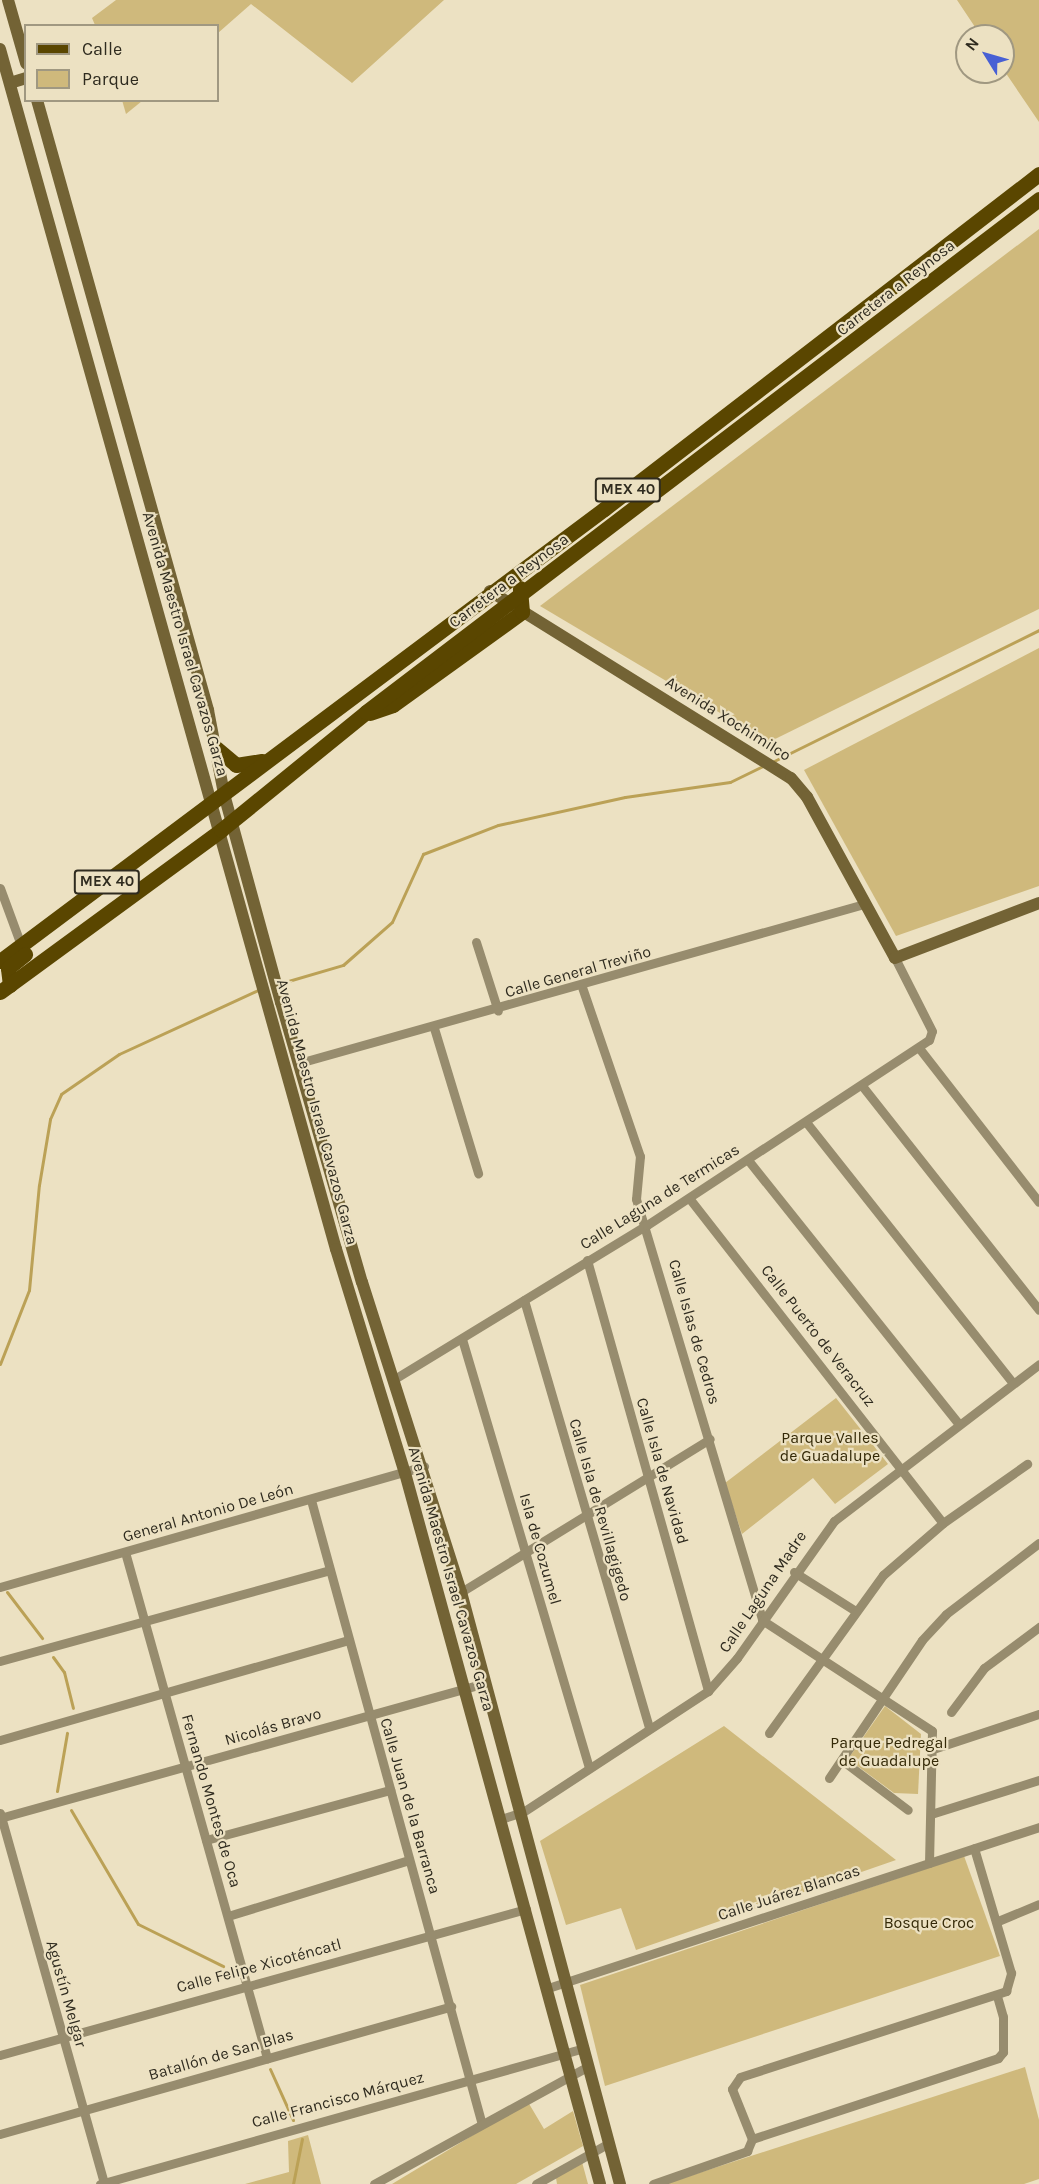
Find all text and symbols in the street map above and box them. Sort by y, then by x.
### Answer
legend [24,24,219,102]
north arrow [955,24,1015,84]
text: N [961,34,983,54]
text: Calle [82,38,122,60]
text: Parque [82,68,139,90]
street label: Carretera a Reynosa [833,236,959,340]
road number: MEX 40 [594,478,662,502]
street label: Avenida Maestro Israel Cavazos Garza [138,510,232,778]
street label: Carretera a Reynosa [445,530,573,632]
street label: Avenida Xochimilco [662,673,794,765]
road number: MEX 40 [72,870,142,894]
street label: Calle General Treviño [503,942,653,1002]
street label: Avenida Maestro Israel Cavazos Garza [272,977,362,1247]
street label: Calle Laguna de Termicas [577,1140,743,1254]
street label: Calle Islas de Cedros [664,1257,724,1407]
street label: Calle Puerto de Veracruz [757,1261,879,1411]
street label: Calle Isla de Navidad [632,1396,692,1546]
street label: Calle Isla de Revillagigedo [565,1417,635,1603]
park label: Parque Valles de Guadalupe [780,1428,880,1466]
street label: Avenida Maestro Israel Cavazos Garza [404,1445,498,1713]
street label: General Antonio De León [121,1479,295,1547]
street label: Isla de Cozumel [515,1491,565,1607]
street label: Calle Laguna Madre [715,1527,811,1657]
street label: Nicolás Bravo [223,1704,323,1750]
street label: Fernando Montes de Oca [177,1712,245,1890]
street label: Calle Juan de la Barranca [376,1716,444,1896]
park label: Parque Pedregal de Guadalupe [830,1733,948,1771]
street label: Calle Juárez Blancas [716,1861,862,1925]
park label: Bosque Croc [884,1913,974,1933]
street label: Calle Felipe Xicoténcatl [174,1935,344,1997]
street label: Agustín Melgar [42,1938,90,2050]
street label: Batallón de San Blas [146,2025,296,2085]
street label: Calle Francisco Márquez [250,2068,426,2132]

